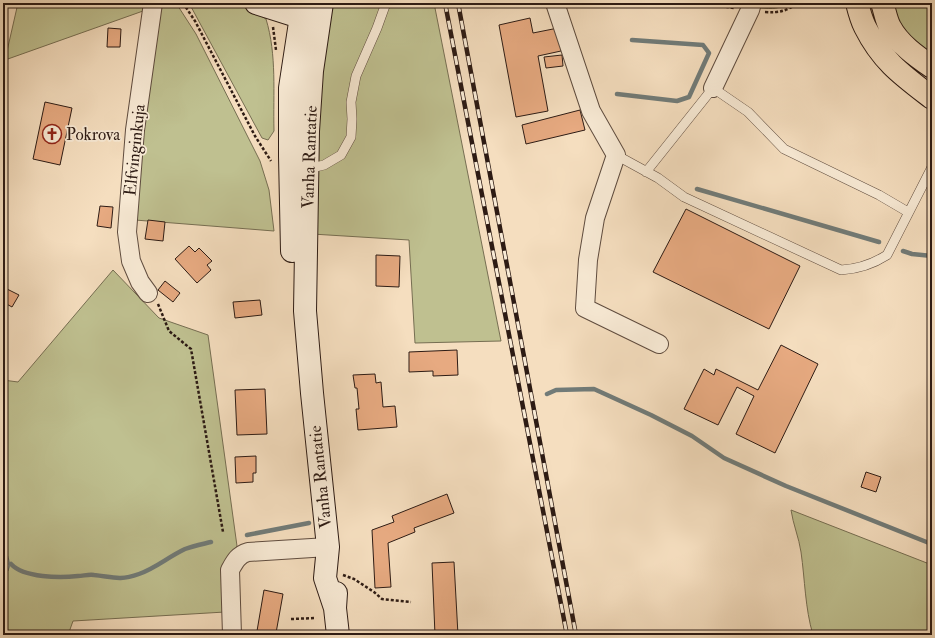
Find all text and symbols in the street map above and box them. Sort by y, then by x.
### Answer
street label: Elfvinginkuja [119,102,150,197]
street label: Vanha Rantatie [297,105,322,209]
church icon: Pokrova [41,123,63,145]
place label: Pokrova [66,124,121,145]
street label: Vanha Rantatie [305,425,336,529]

